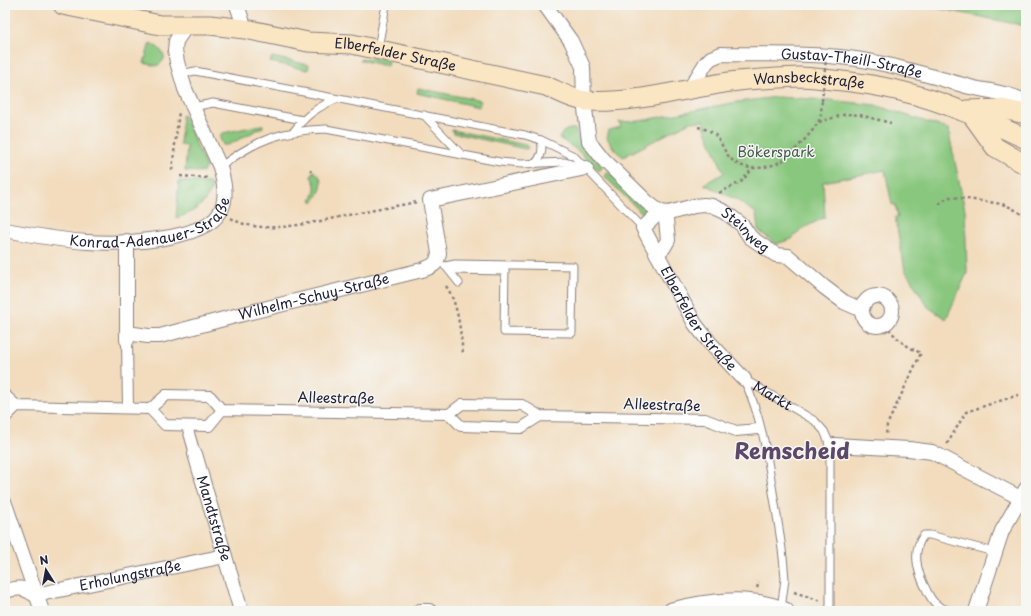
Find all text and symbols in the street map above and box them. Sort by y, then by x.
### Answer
street label: Elberfelder Straße [334,32,458,76]
street label: Gustav-Theill-Straße [781,43,925,83]
street label: Wansbeckstraße [753,66,866,94]
park label: Bökerspark [737,141,815,162]
street label: Konrad-Adenauer-Straße [68,196,234,253]
street label: Steinweg [717,202,774,258]
street label: Elberfelder Straße [656,262,742,375]
street label: Wilhelm-Schuy-Straße [236,267,391,325]
street label: Markt [749,376,796,415]
street label: Alleestraße [297,386,375,409]
street label: Alleestraße [623,393,701,416]
district label: Remscheid [734,433,850,466]
street label: Mandtstraße [192,473,237,564]
north arrow [26,550,66,590]
text: N [38,550,50,569]
street label: Erholungstraße [77,554,183,596]

